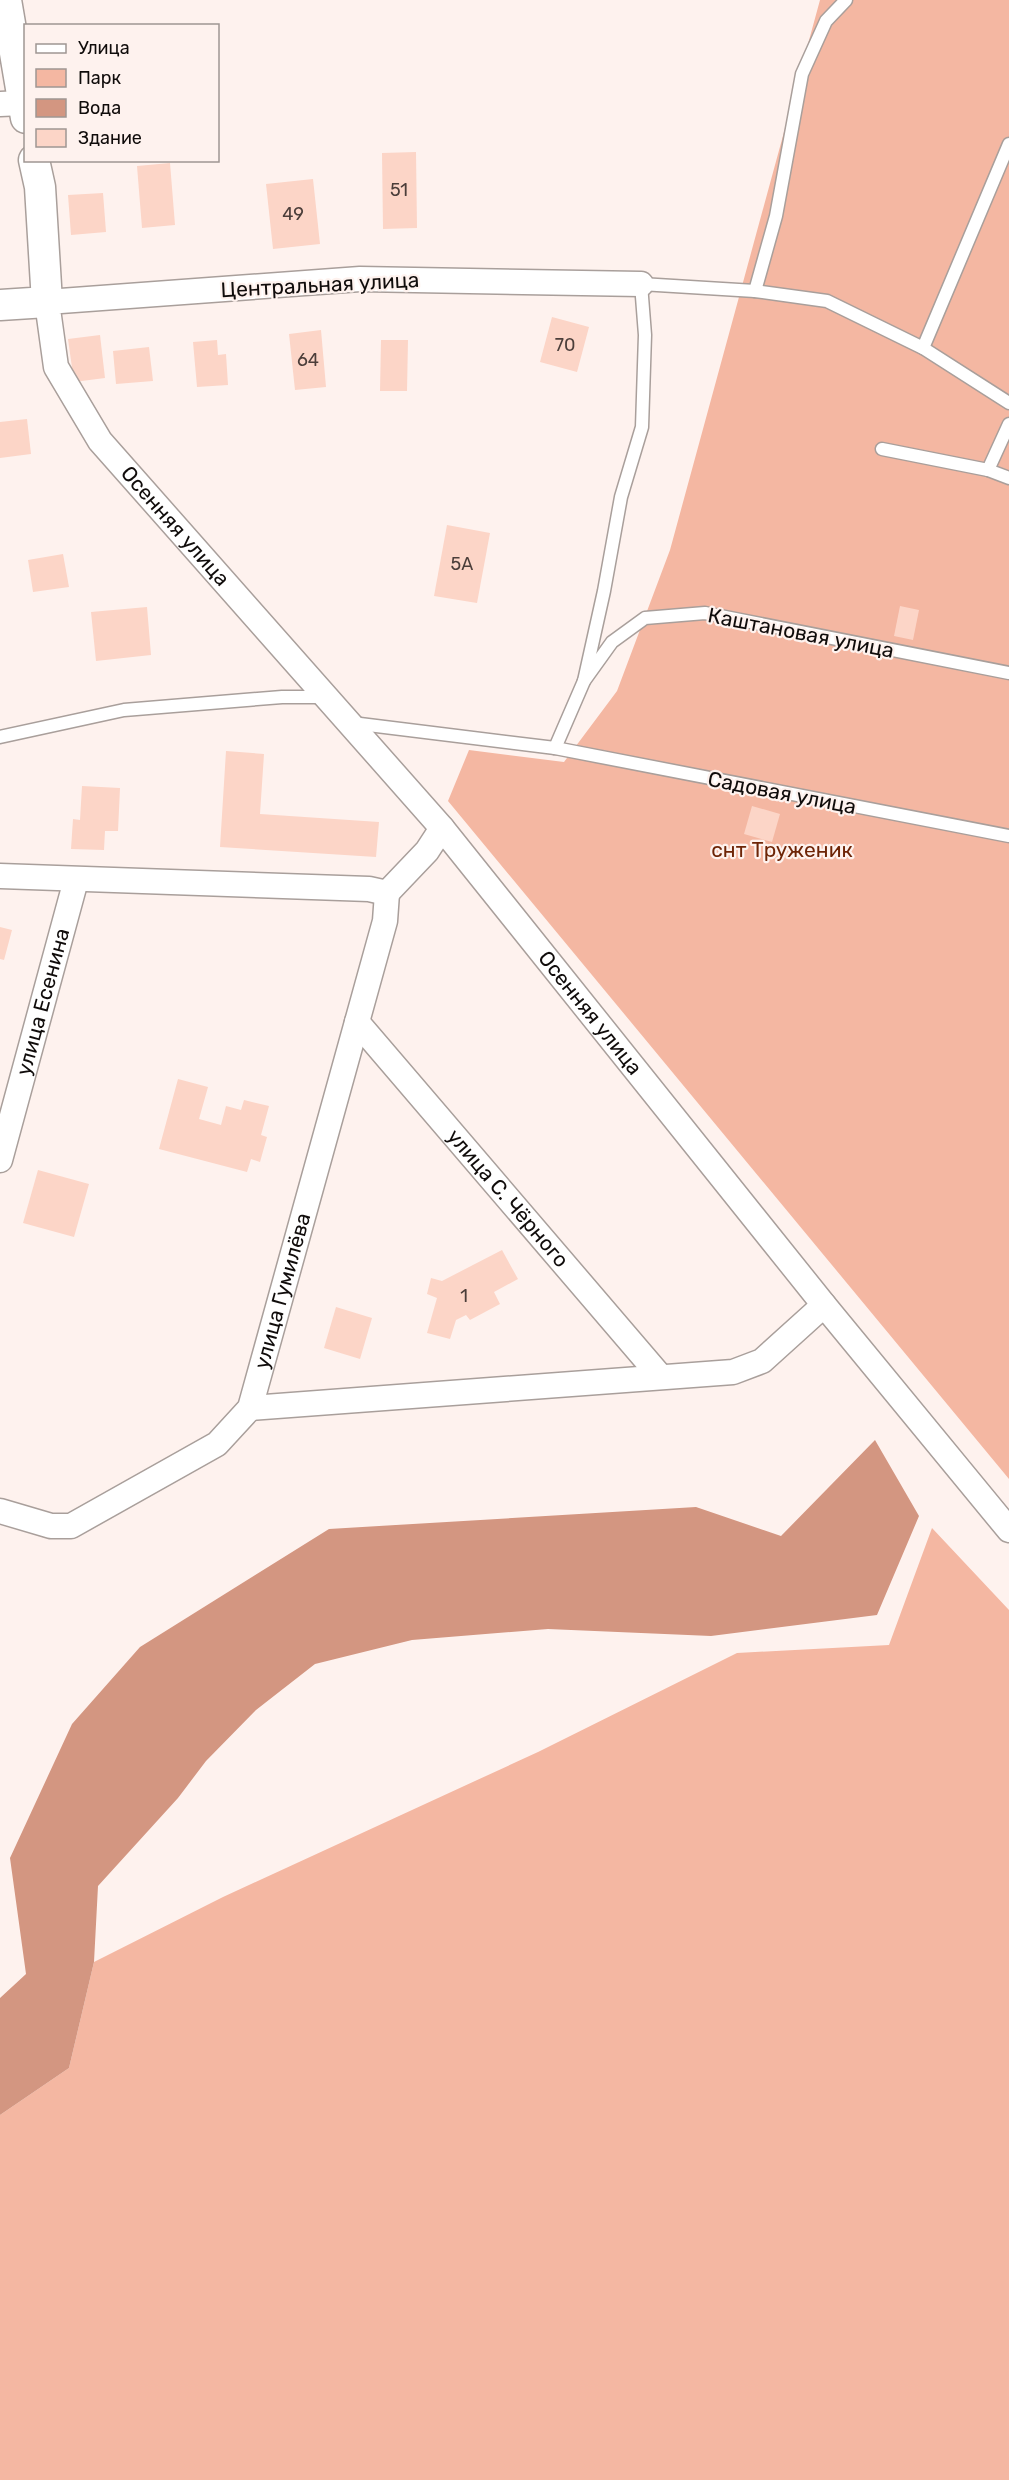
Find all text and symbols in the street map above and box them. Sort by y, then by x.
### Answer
legend [24,24,219,162]
text: Улица [78,37,130,59]
text: Парк [78,67,122,89]
text: Вода [78,97,121,119]
text: Здание [78,127,142,149]
house number: 51 [390,179,408,201]
house number: 49 [282,203,304,225]
street label: Центральная улица [220,267,420,302]
house number: 70 [555,334,575,356]
house number: 64 [297,349,319,371]
street label: Осенняя улица [116,461,235,591]
house number: 5А [451,553,473,575]
street label: Каштановая улица [706,602,896,663]
street label: Садовая улица [706,766,858,819]
park label: снт Труженик [711,837,853,862]
street label: улица Есенина [11,925,74,1078]
street label: Осенняя улица [533,946,648,1080]
street label: улица С. Чёрного [442,1124,574,1272]
street label: улица Гумилёва [248,1210,316,1372]
house number: 1 [460,1285,468,1307]

